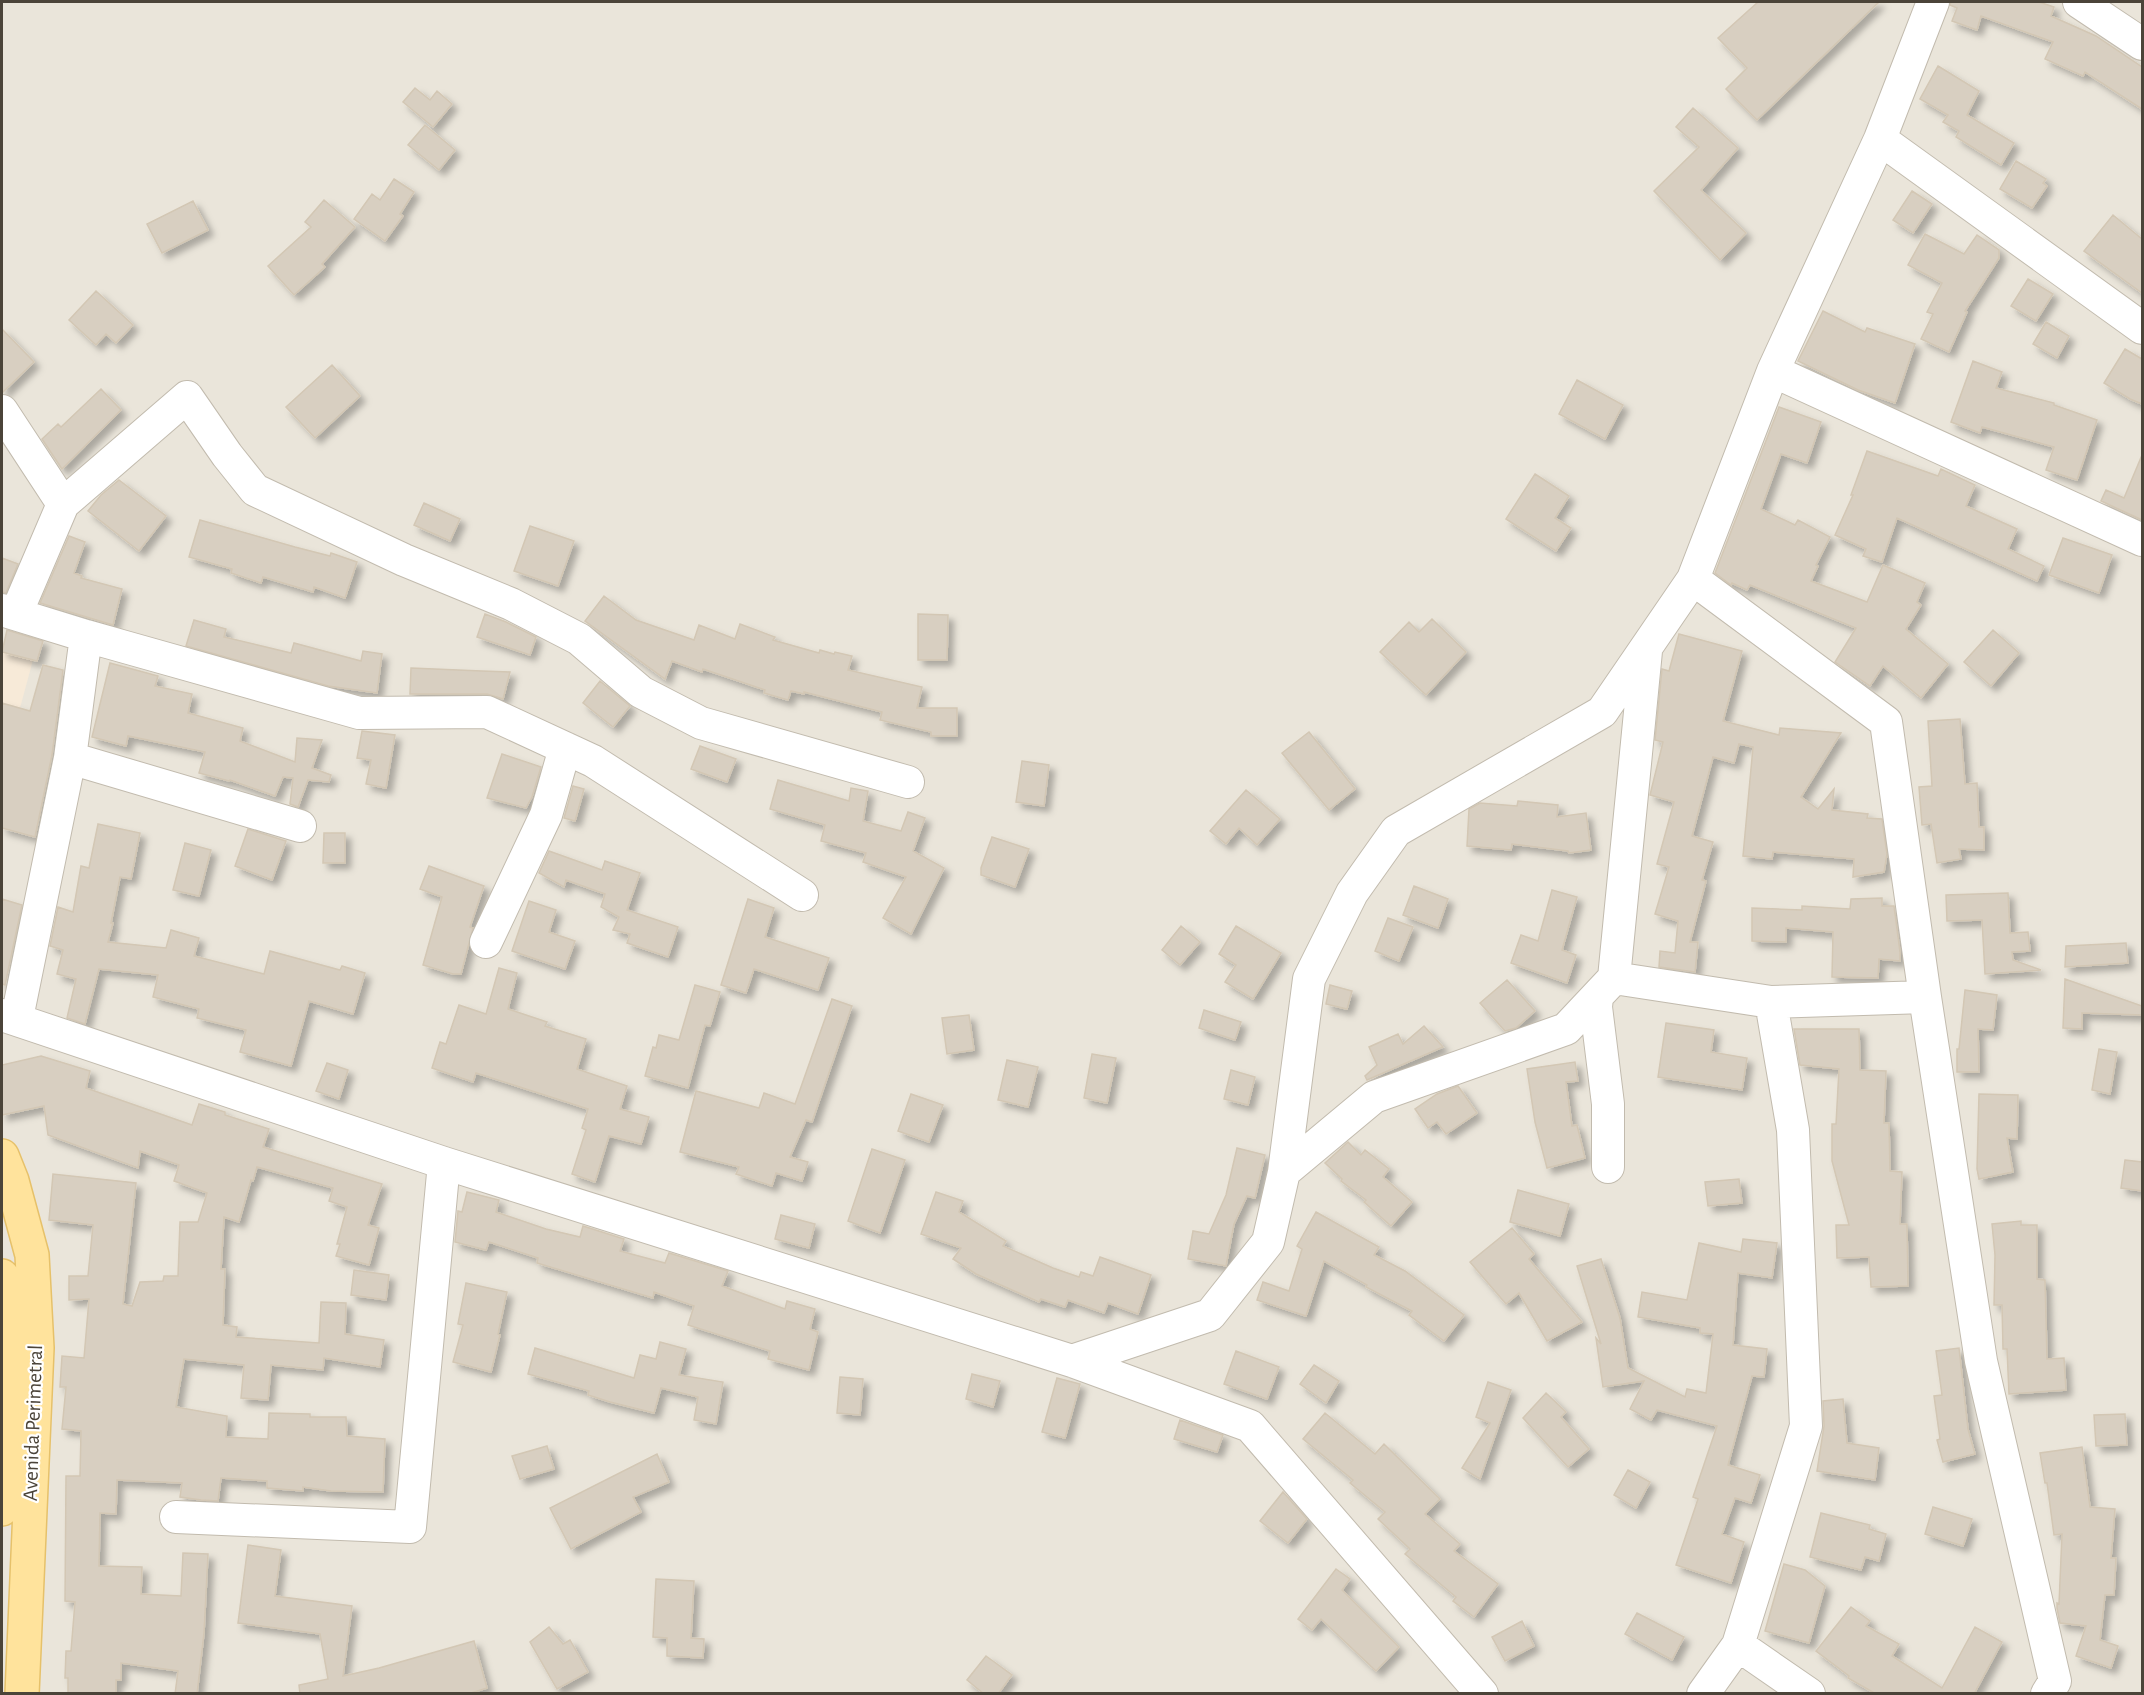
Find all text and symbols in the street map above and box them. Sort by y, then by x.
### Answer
street label: Avenida Perimetral [20,1345,46,1501]

